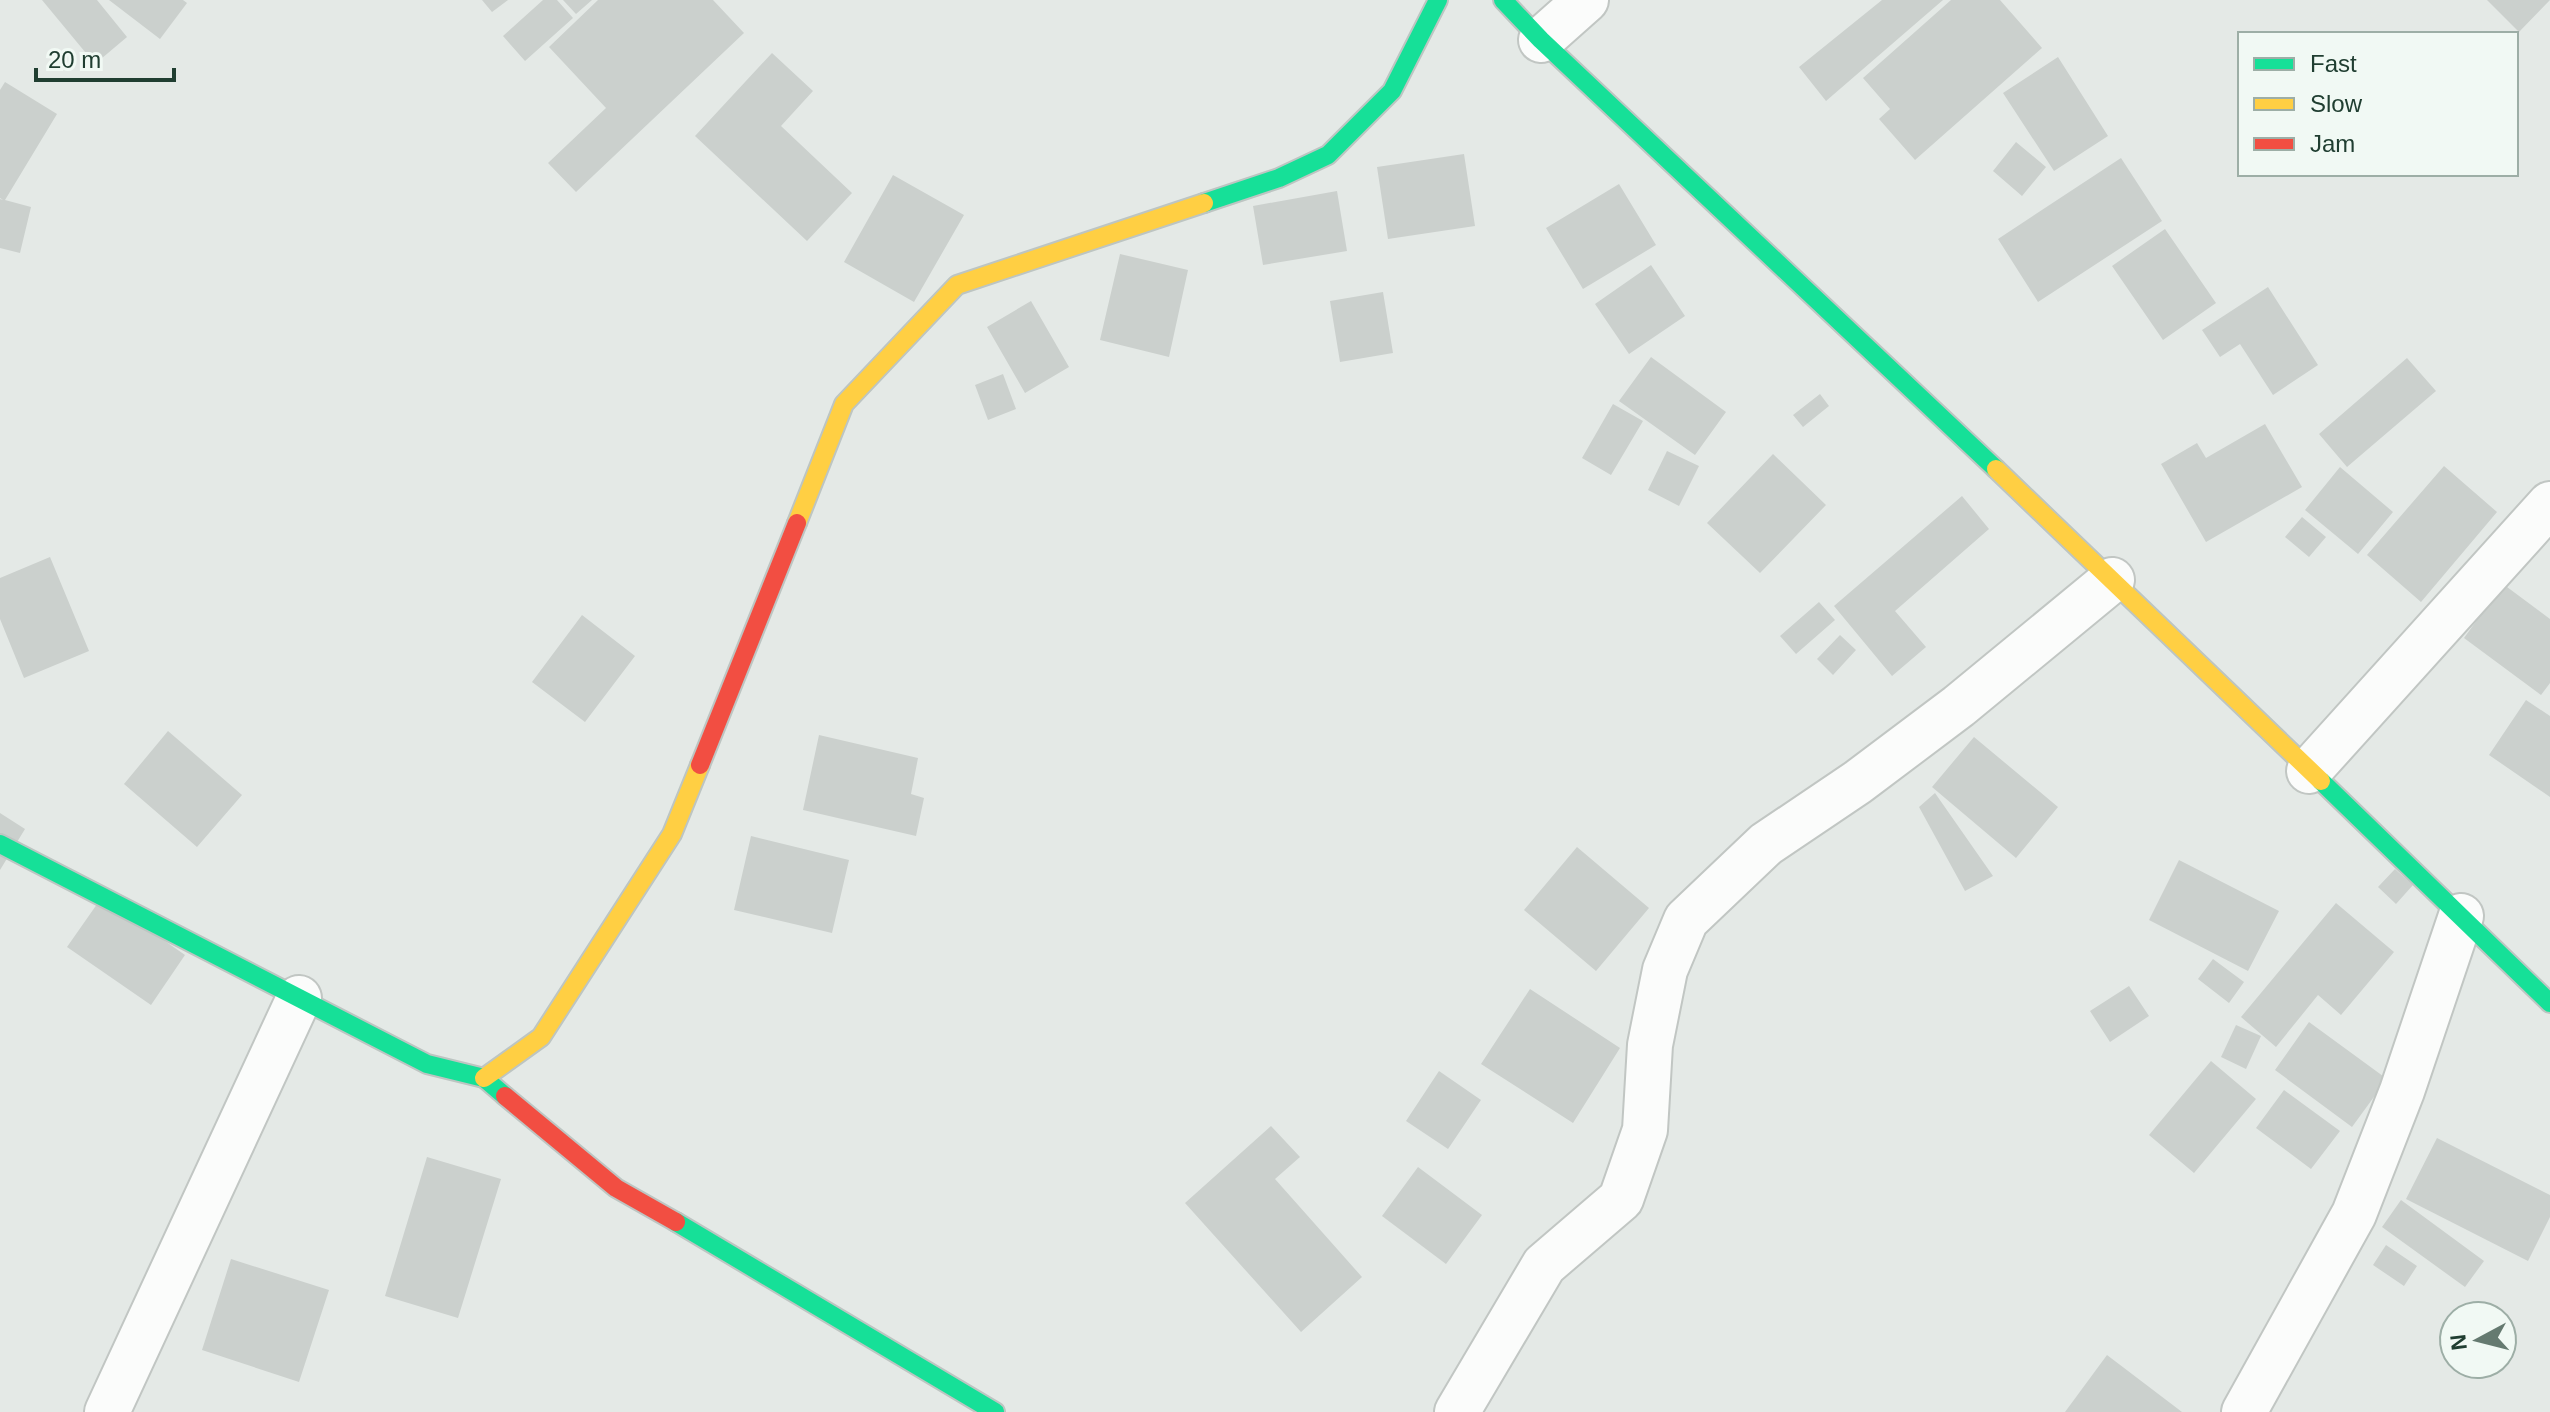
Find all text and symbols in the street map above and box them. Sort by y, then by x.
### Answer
scale bar [36,32,174,82]
legend [2238,32,2518,176]
text: 20 m [48,46,101,73]
text: Fast [2310,50,2357,77]
text: Slow [2310,90,2363,117]
text: Jam [2310,130,2355,157]
north arrow [2438,1300,2518,1380]
text: N [2445,1333,2472,1352]

